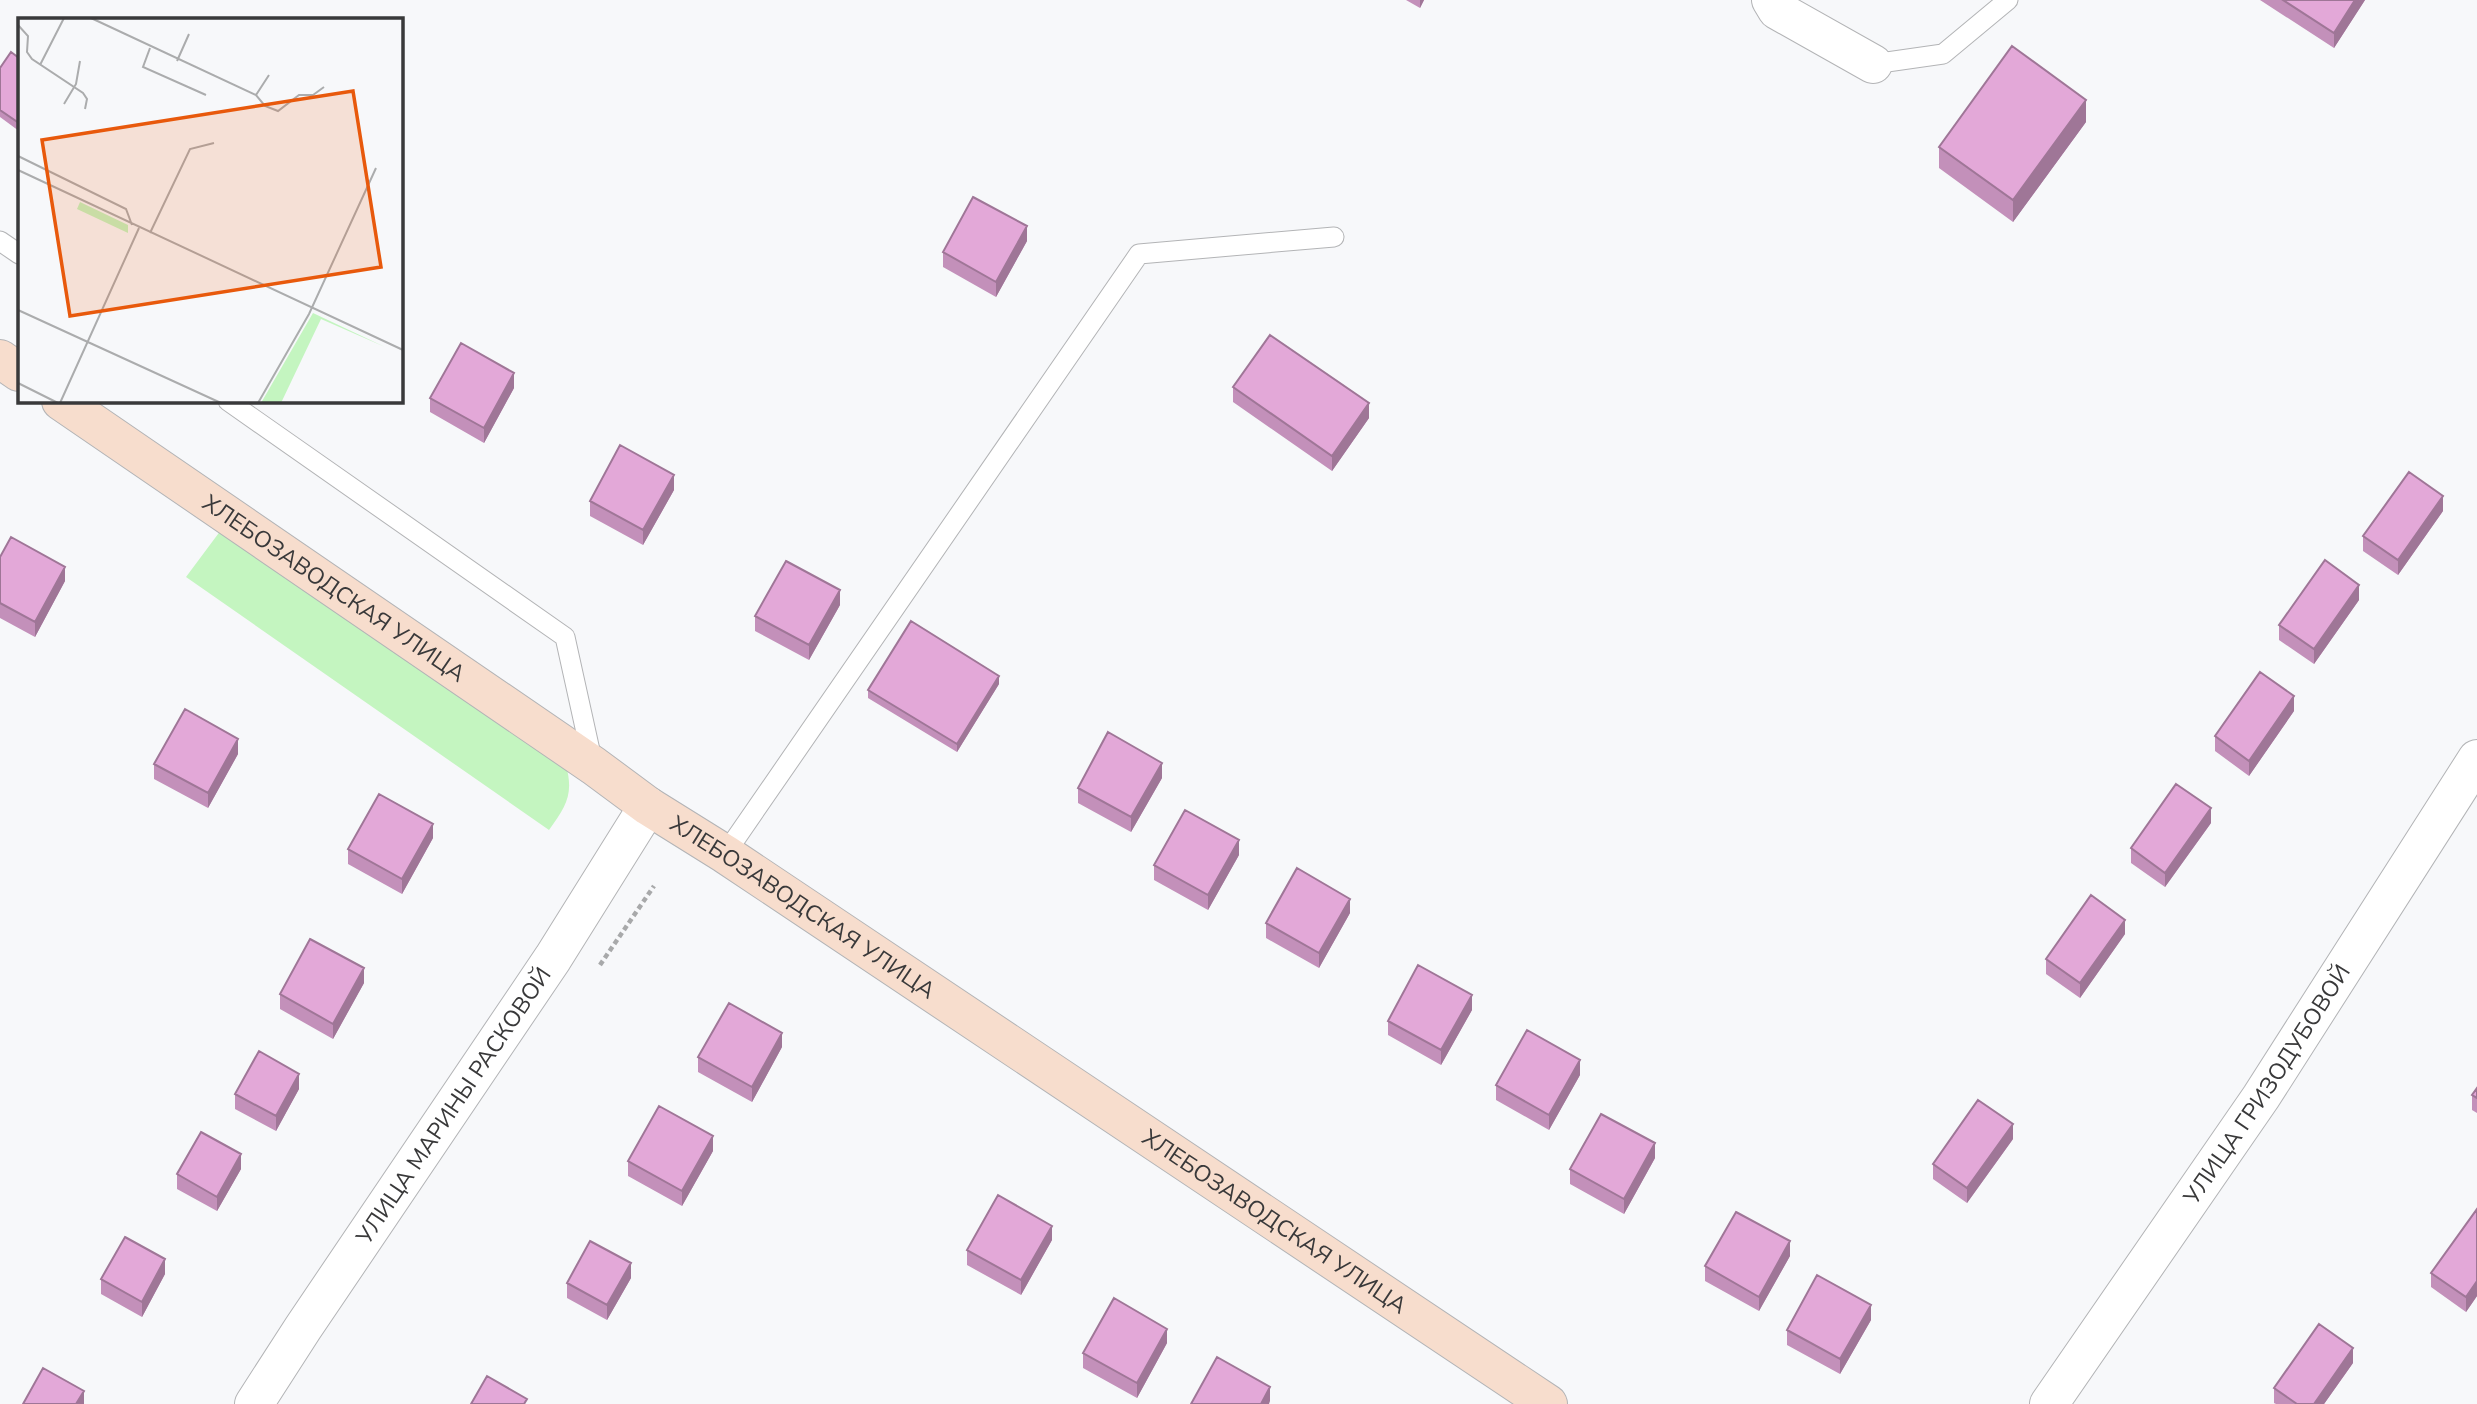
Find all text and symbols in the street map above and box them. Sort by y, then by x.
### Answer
inset map [18,18,402,402]
street label: ХЛЕБОЗАВОДСКАЯ УЛИЦА [197,487,472,689]
street label: ХЛЕБОЗАВОДСКАЯ УЛИЦА [664,808,942,1006]
street label: УЛИЦА ГРИЗОДУБОВОЙ [2176,958,2357,1211]
street label: УЛИЦА МАРИНЫ РАСКОВОЙ [348,961,558,1251]
street label: ХЛЕБОЗАВОДСКАЯ УЛИЦА [1136,1122,1413,1321]

